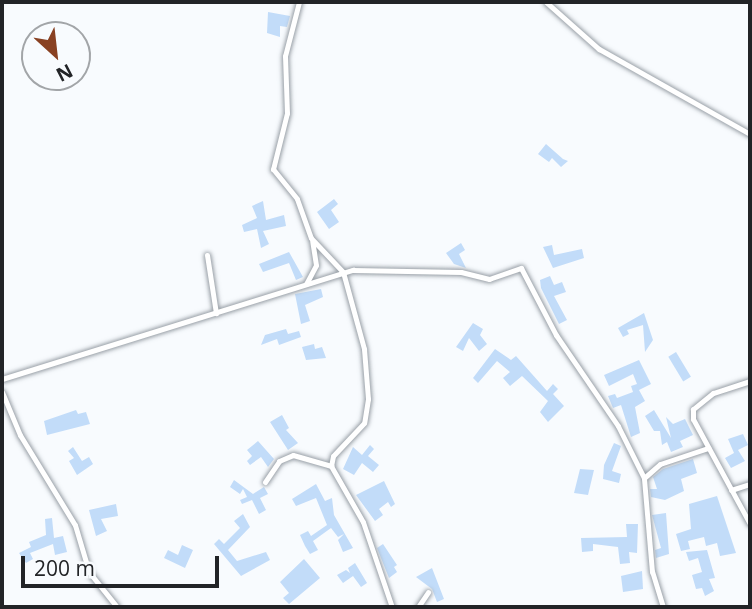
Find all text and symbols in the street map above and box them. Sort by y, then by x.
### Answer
north arrow [21,21,91,91]
text: N [52,58,77,88]
scale bar [24,542,222,586]
text: 200 m [34,554,95,582]

